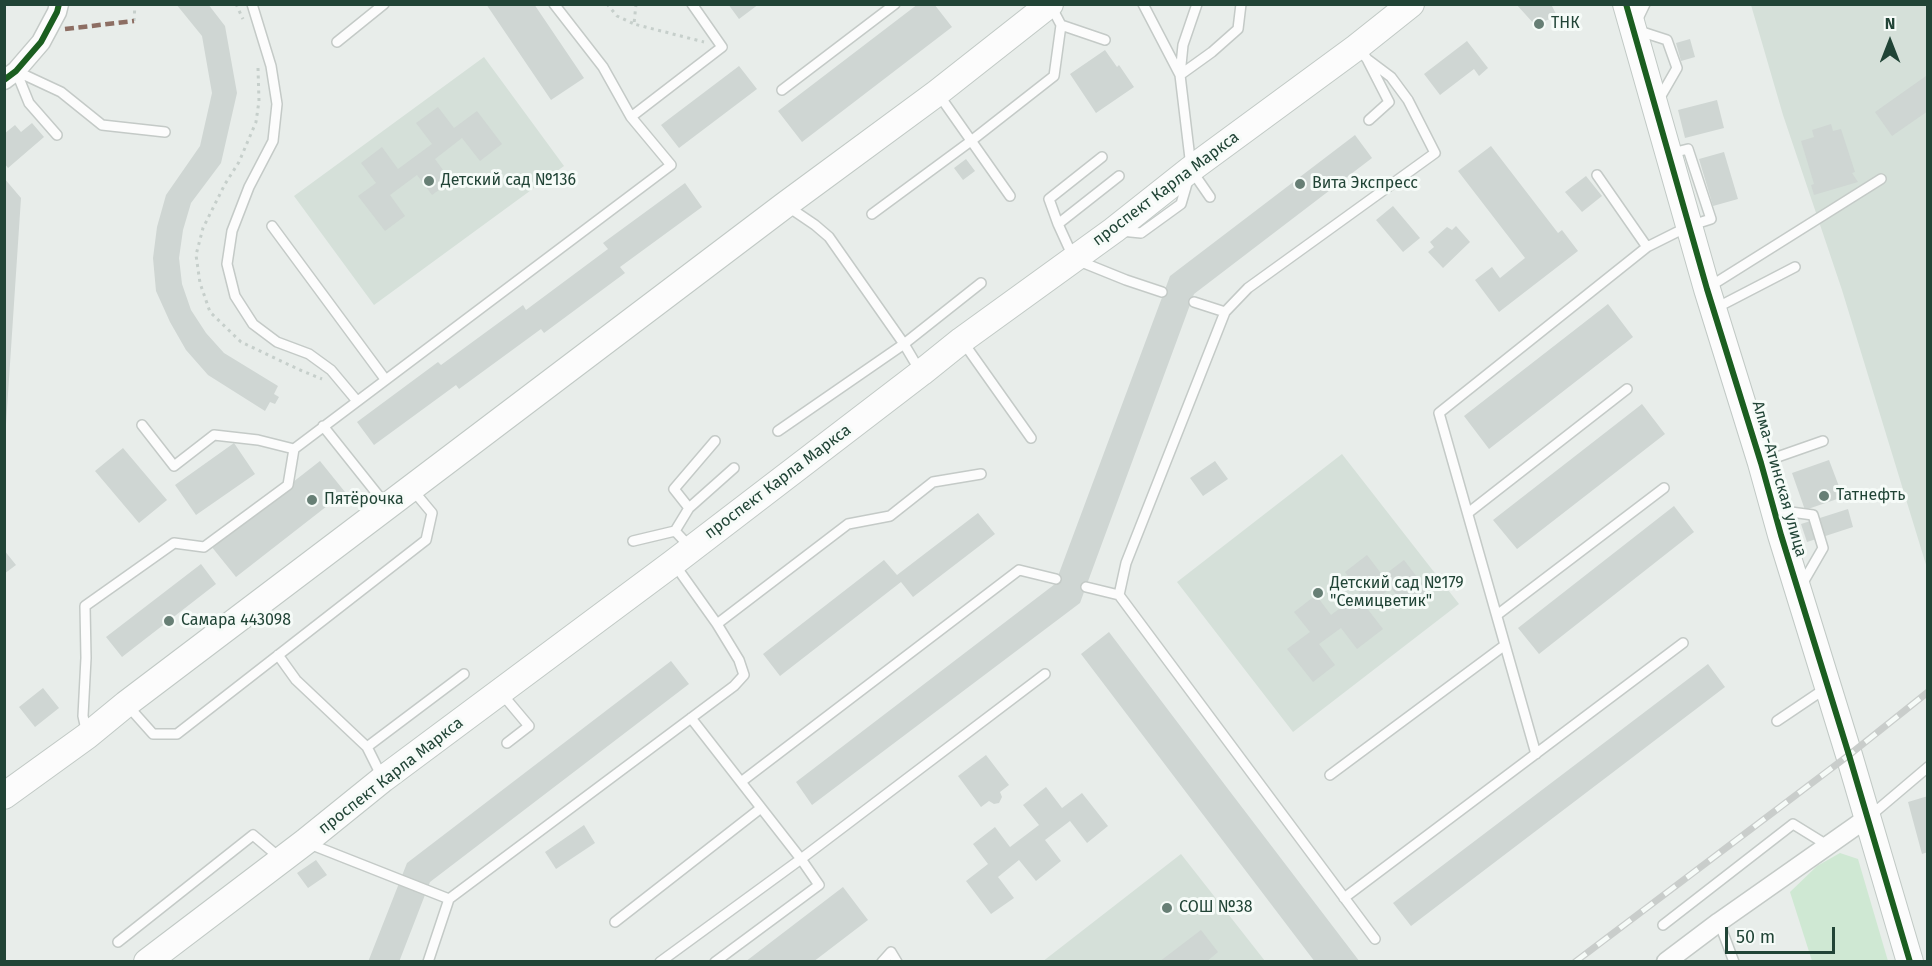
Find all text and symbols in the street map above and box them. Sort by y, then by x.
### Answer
north arrow [1860,12,1920,72]
place label: ТНК [1551,14,1580,34]
text: N [1885,14,1895,33]
marker: ТНК [1532,17,1546,31]
street label: проспект Карла Маркса [1089,128,1243,250]
place label: Детский сад №136 [441,171,576,191]
marker: Детский сад №136 [422,174,436,188]
place label: Вита Экспресс [1312,174,1418,194]
marker: Вита Экспресс [1293,177,1307,191]
street label: Алма-Атинская улица [1748,399,1810,559]
street label: проспект Карла Маркса [701,421,855,543]
place label: Татнефть [1836,486,1905,506]
marker: Татнефть [1817,489,1831,503]
place label: Пятёрочка [324,490,404,510]
marker: Пятёрочка [305,493,319,507]
place label: Детский сад №179 "Семицветик" [1330,574,1464,612]
marker: Детский сад №179 "Семицветик" [1311,586,1325,600]
place label: Самара 443098 [181,611,291,631]
marker: Самара 443098 [162,614,176,628]
street label: проспект Карла Маркса [315,714,467,838]
place label: СОШ №38 [1179,898,1253,918]
marker: СОШ №38 [1160,901,1174,915]
scale bar [1728,915,1838,953]
text: 50 m [1736,926,1775,948]

